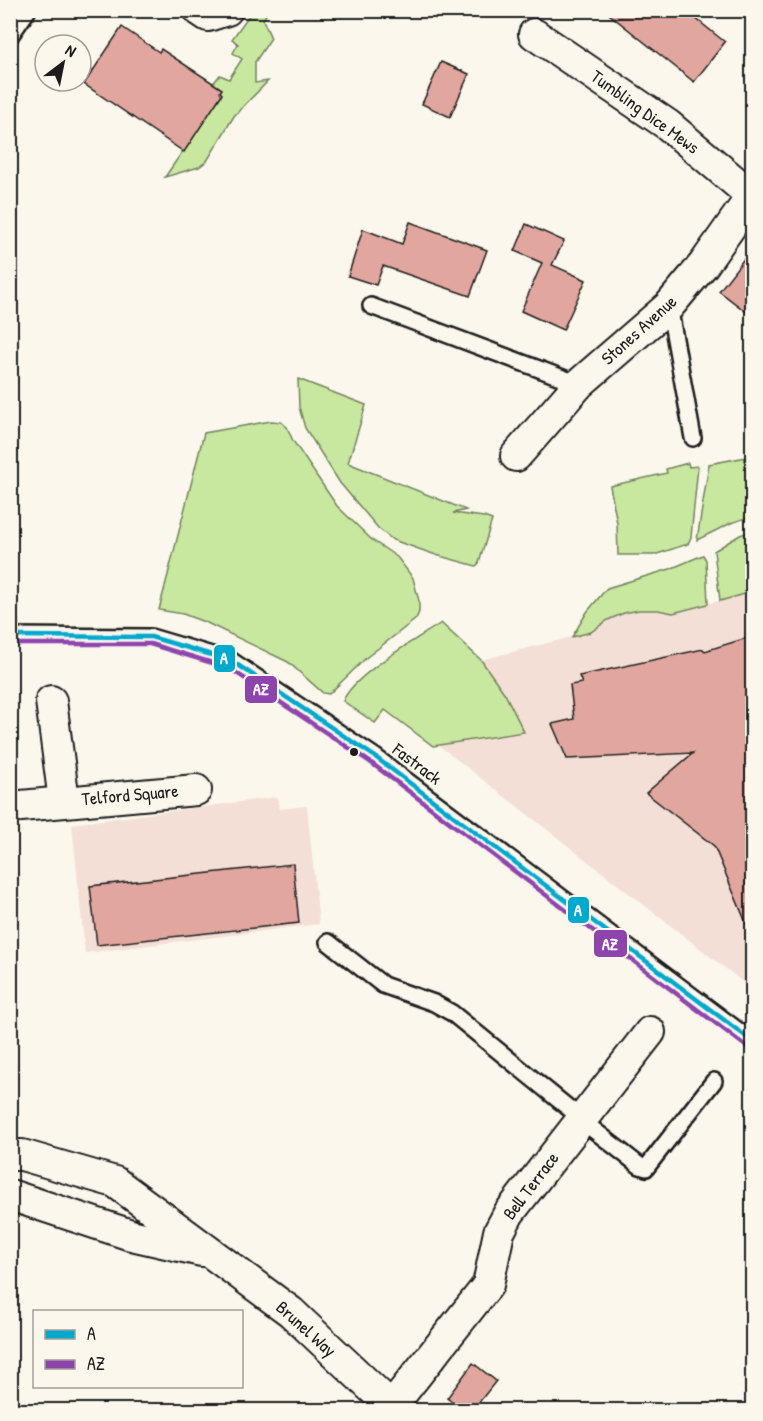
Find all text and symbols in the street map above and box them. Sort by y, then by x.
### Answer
north arrow [33,33,93,93]
text: N [62,39,81,62]
street label: Tumbling Dice Mews [586,64,705,159]
street label: Stones Avenue [595,289,682,370]
line badge: A [213,644,236,673]
text: A [220,647,228,669]
line badge: AZ [244,675,278,704]
text: AZ [253,678,270,700]
street label: Fastrack [387,736,447,791]
unlabelled marker [348,746,360,758]
street label: Telford Square [80,778,179,811]
line badge: A [567,896,590,924]
text: A [574,899,582,921]
line badge: AZ [593,929,628,958]
text: AZ [602,933,619,955]
street label: Bell Terrace [497,1147,564,1225]
street label: Brunel Way [271,1295,342,1363]
legend [33,1310,243,1388]
text: A [87,1321,96,1346]
text: AZ [87,1351,105,1376]

